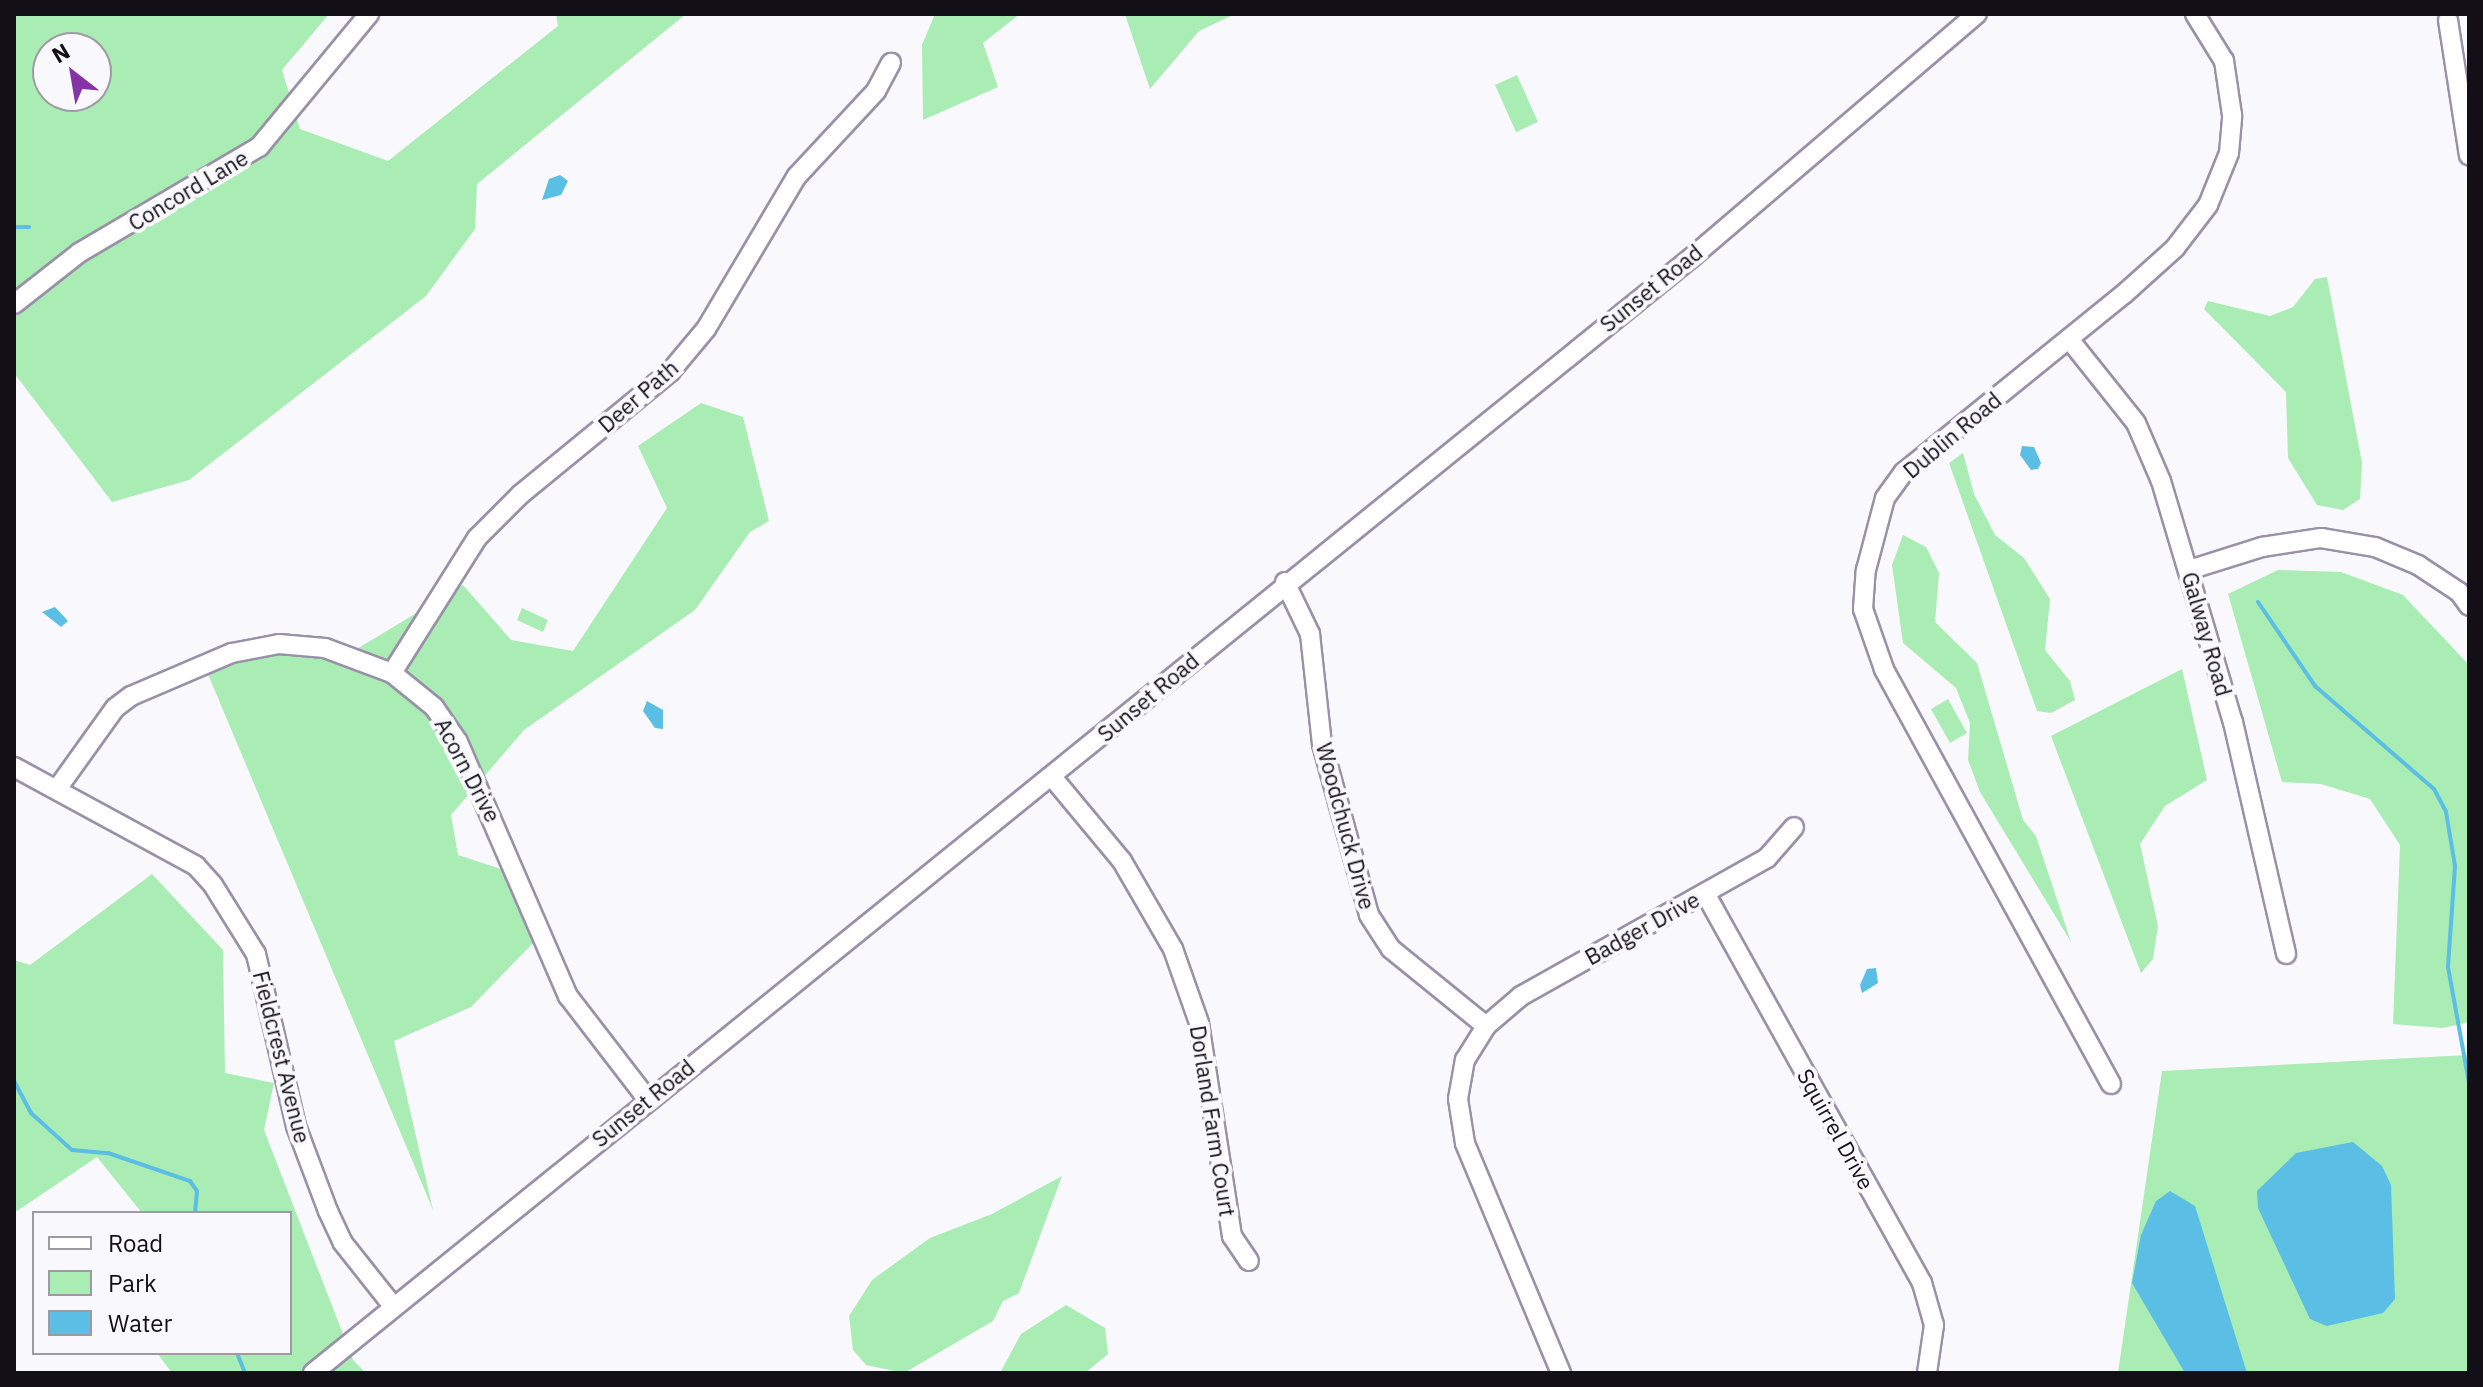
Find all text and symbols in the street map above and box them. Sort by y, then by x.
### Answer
north arrow [32,32,112,112]
text: N [46,36,75,69]
street label: Concord Lane [123,144,253,236]
street label: Sunset Road [1594,239,1708,337]
street label: Deer Path [593,354,683,438]
street label: Dublin Road [1898,386,2006,484]
street label: Galway Road [2177,569,2237,699]
street label: Sunset Road [1092,647,1204,747]
street label: Acorn Drive [430,713,506,827]
street label: Woodchuck Drive [1311,740,1381,912]
street label: Badger Drive [1580,886,1704,970]
street label: Fieldcrest Avenue [248,968,316,1146]
street label: Dorland Farm Court [1185,1023,1241,1219]
street label: Sunset Road [586,1054,700,1152]
street label: Squirrel Drive [1792,1064,1880,1194]
legend [32,1211,292,1355]
text: Road [108,1227,163,1259]
text: Park [108,1267,157,1299]
text: Water [108,1307,172,1339]

